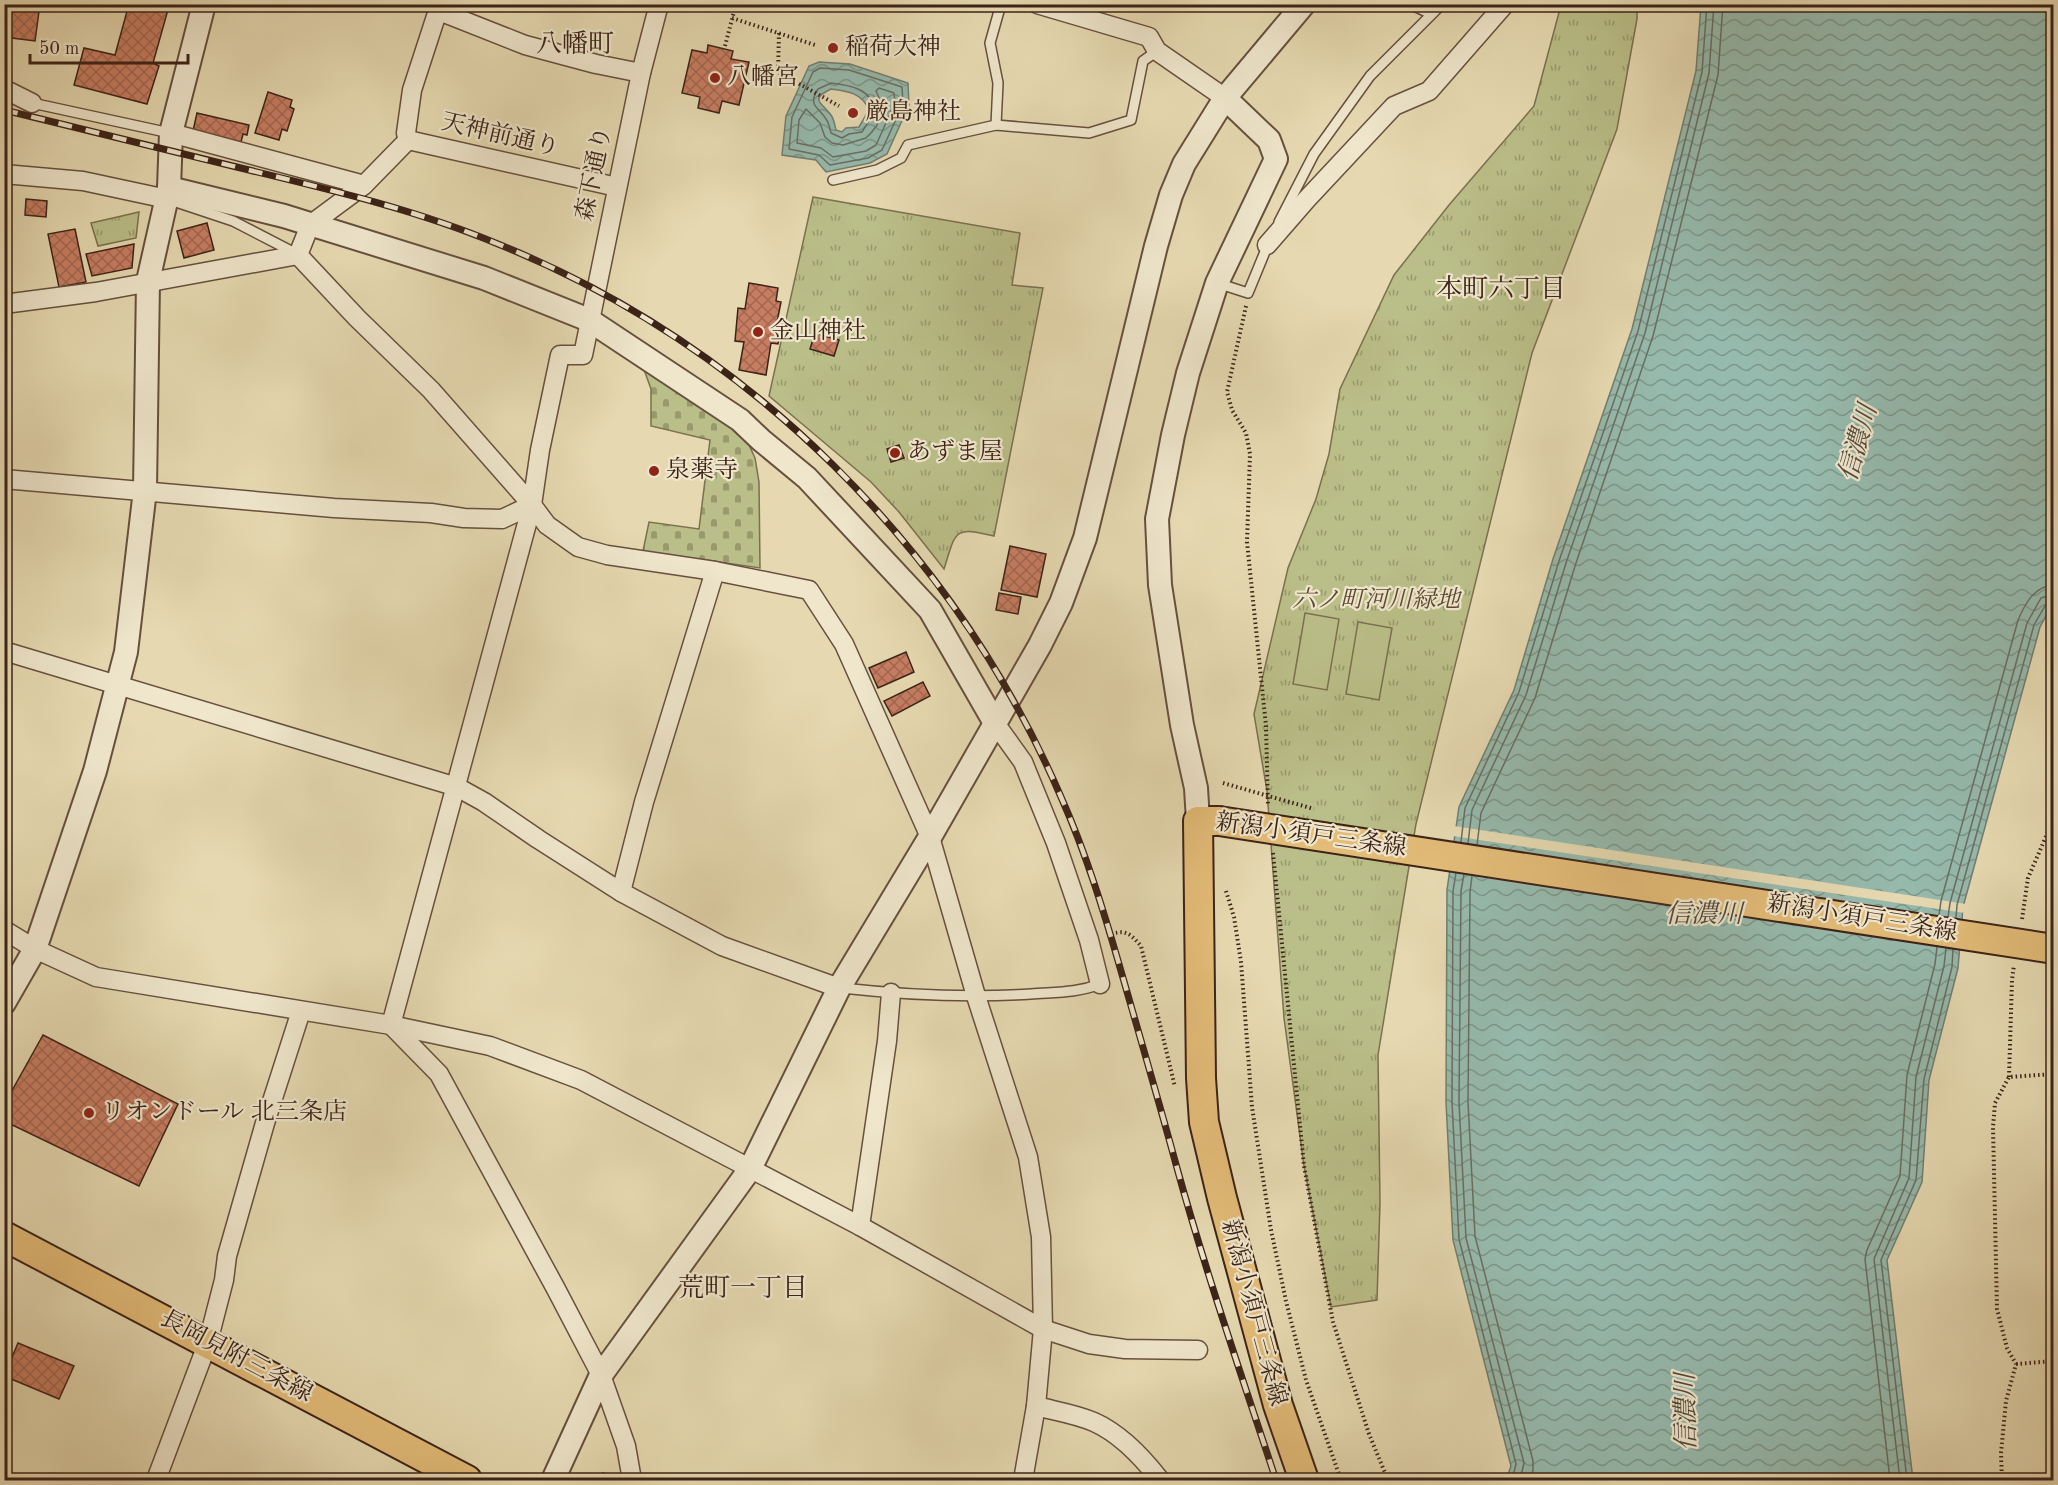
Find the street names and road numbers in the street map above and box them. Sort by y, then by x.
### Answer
street label: 天神前通り [439,108,562,161]
street label: 森下通り [571,124,617,223]
street label: 新潟小須戸三条線 [1214,808,1408,861]
street label: 新潟小須戸三条線 [1765,889,1959,946]
street label: 新潟小須戸三条線 [1217,1216,1292,1409]
street label: 長岡見附三条線 [156,1304,317,1407]

